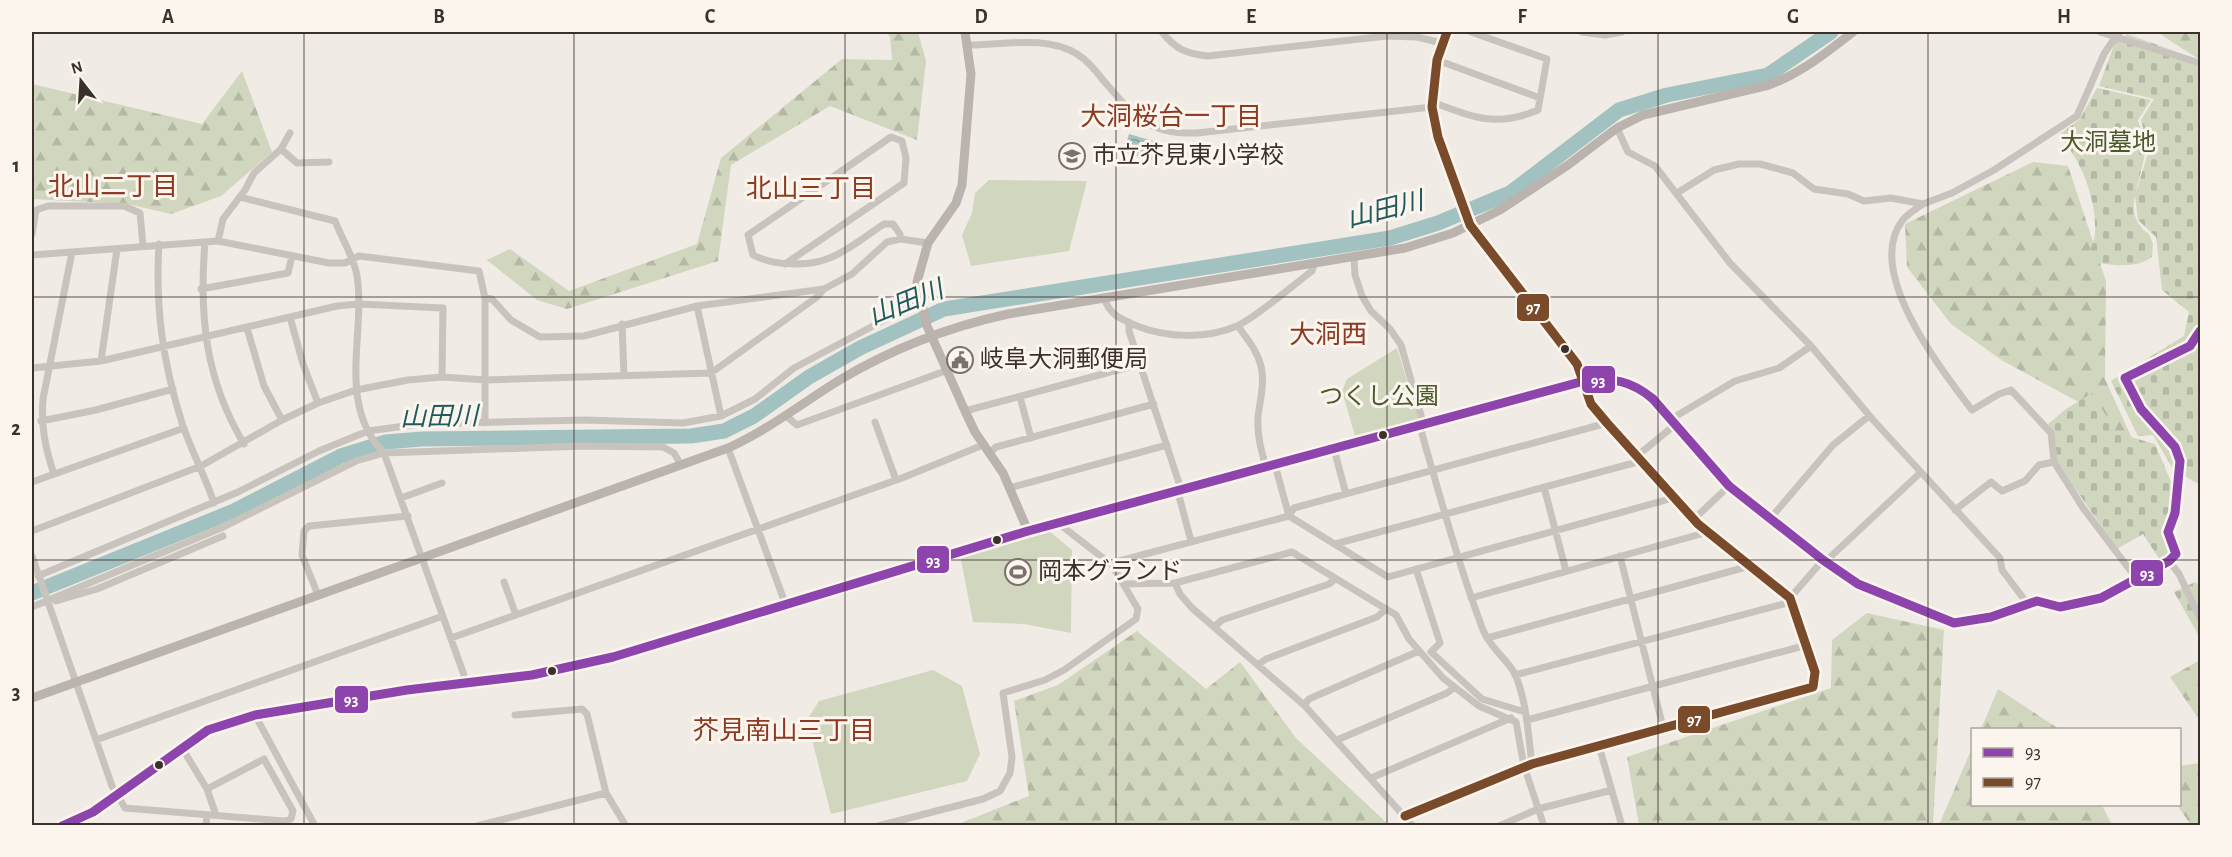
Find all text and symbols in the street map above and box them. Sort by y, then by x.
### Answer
text: A [162,7,174,27]
text: B [433,7,445,27]
text: C [705,7,716,27]
text: D [974,7,988,27]
text: E [1246,7,1256,27]
text: F [1517,7,1527,27]
text: G [1787,7,1799,27]
text: H [2057,7,2071,27]
north arrow [51,51,111,111]
text: N [69,58,85,77]
district label: 大洞桜台一丁目 [1080,103,1262,130]
park label: 大洞墓地 [2060,129,2156,155]
school or university icon: 市立芥見東小学校 [1057,141,1087,171]
place label: 市立芥見東小学校 [1092,142,1284,168]
text: 1 [12,156,20,176]
district label: 北山二丁目 [48,173,178,200]
district label: 北山三丁目 [746,175,876,202]
water label: 山田川 [1344,186,1429,232]
water label: 山田川 [865,274,950,330]
line badge: 97 [1516,293,1550,322]
text: 97 [1526,300,1540,316]
district label: 大洞西 [1289,321,1367,348]
unlabelled marker [1559,343,1571,355]
public building icon: 岐阜大洞郵便局 [945,345,975,375]
place label: 岐阜大洞郵便局 [980,346,1148,372]
line badge: 93 [1581,365,1616,394]
text: 93 [1591,373,1605,389]
park label: つくし公園 [1319,384,1439,409]
water label: 山田川 [400,402,481,431]
text: 2 [11,419,21,439]
unlabelled marker [1377,429,1389,441]
unlabelled marker [991,534,1003,546]
line badge: 93 [916,545,950,574]
text: 93 [926,553,940,569]
sports icon: 岡本グランド [1003,557,1033,587]
place label: 岡本グランド [1038,558,1182,584]
line badge: 93 [2130,559,2164,587]
text: 93 [2140,566,2154,582]
unlabelled marker [546,665,558,677]
text: 3 [12,683,20,703]
line badge: 93 [334,685,369,714]
text: 93 [344,692,358,708]
line badge: 97 [1677,705,1711,734]
text: 97 [1687,712,1701,728]
district label: 芥見南山三丁目 [693,716,875,744]
legend [1971,728,2181,806]
text: 93 [2025,744,2041,762]
unlabelled marker [153,759,165,771]
text: 97 [2025,774,2041,792]

